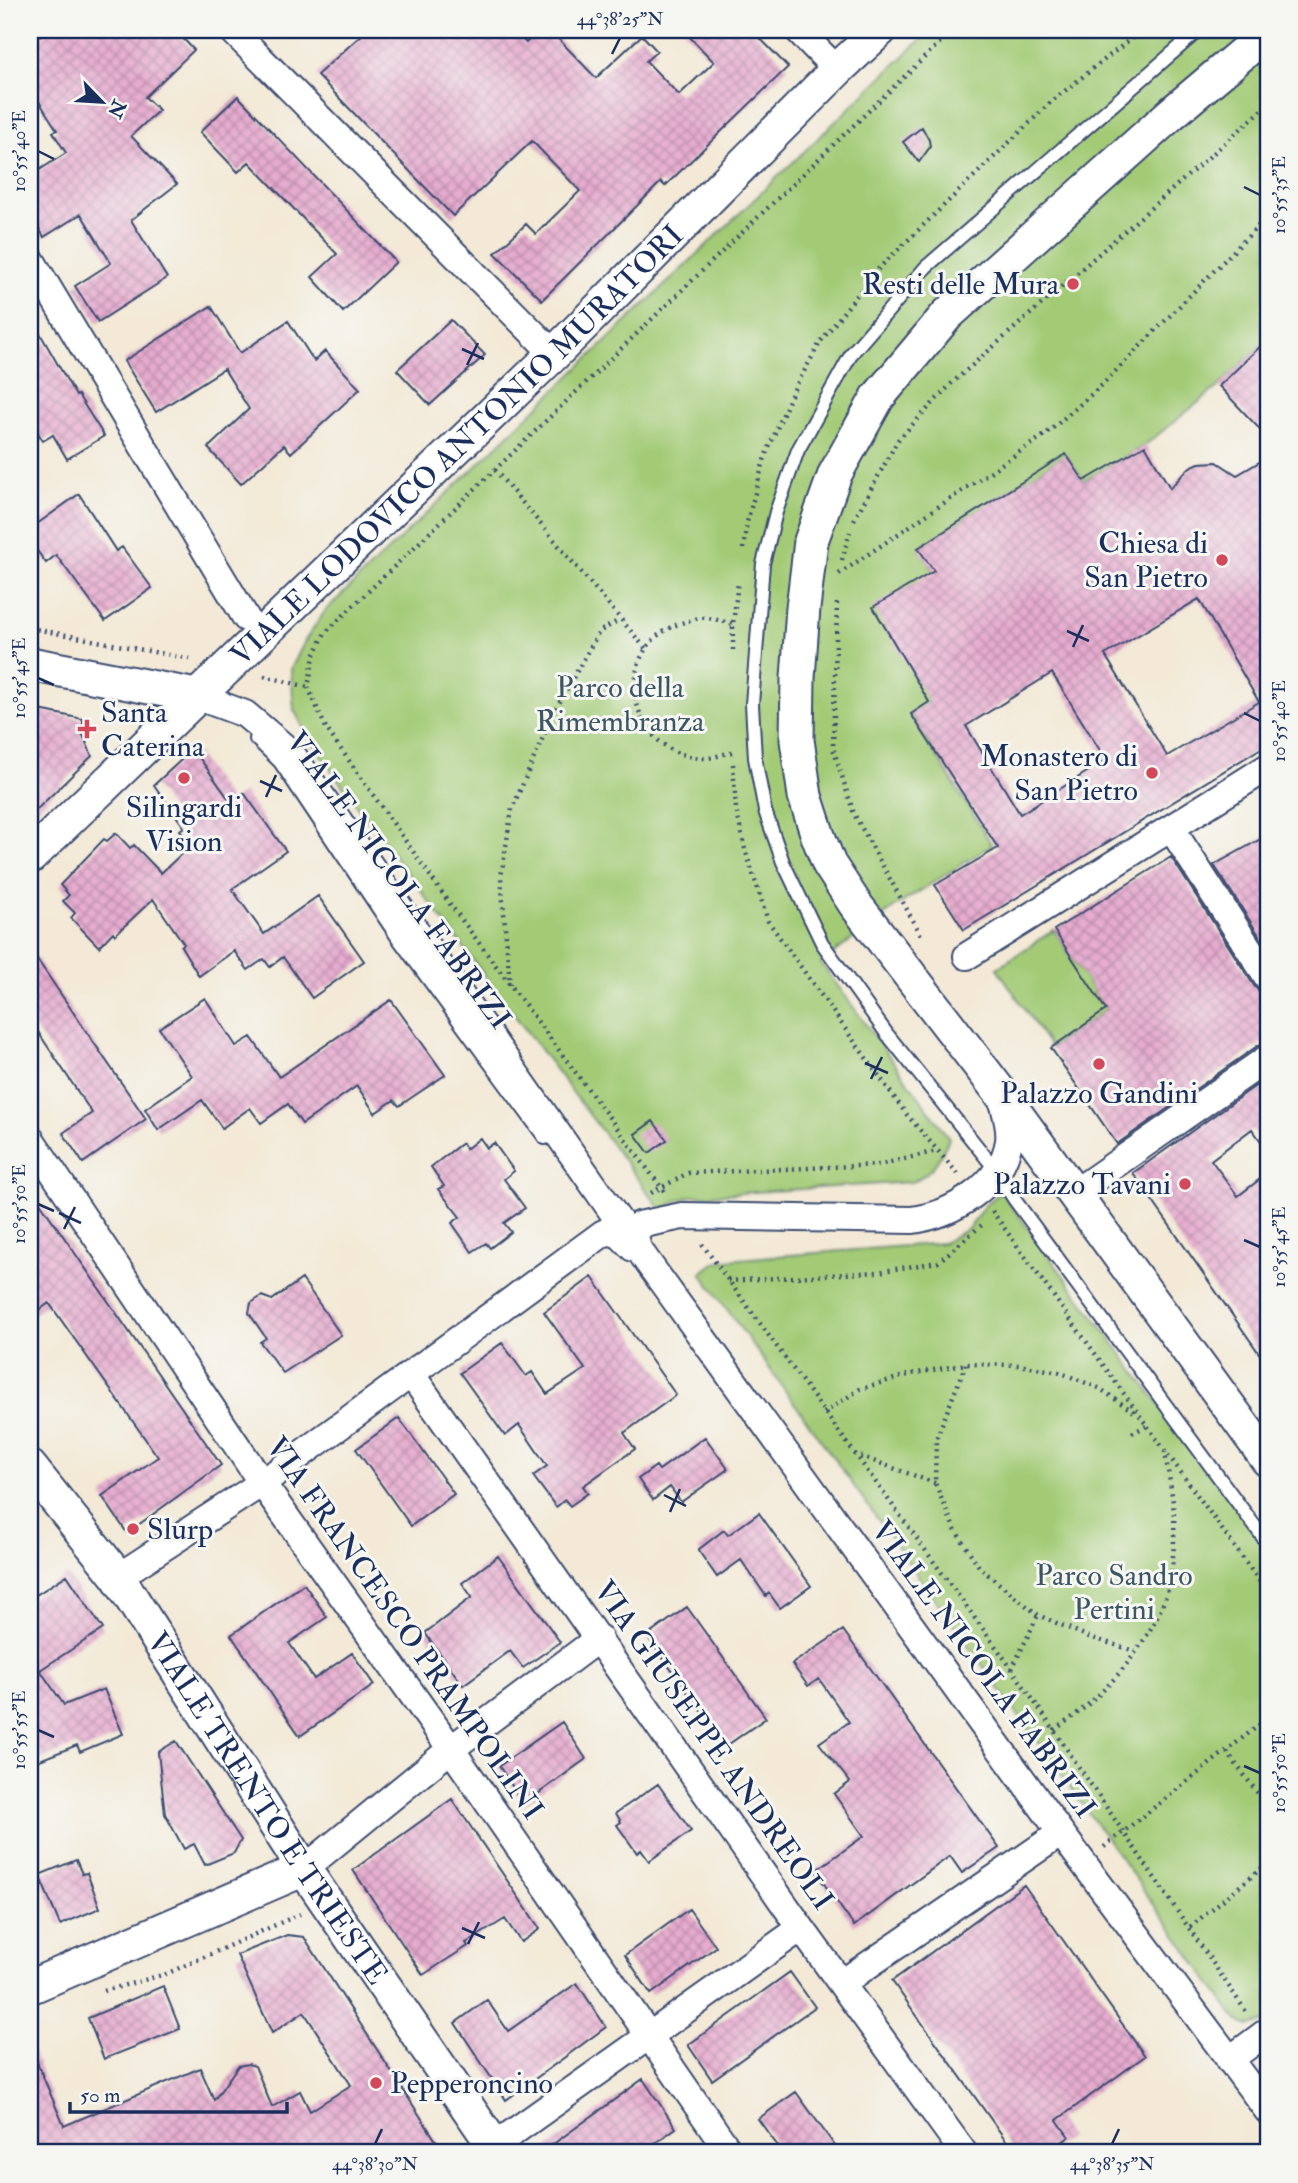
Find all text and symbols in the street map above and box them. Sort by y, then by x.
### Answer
text: 44°38'25"N [577,8,663,31]
north arrow [66,66,136,136]
text: N [102,95,131,122]
text: 10°55'40"E [8,110,31,192]
text: 10°55'35"E [1268,156,1291,234]
street label: VIALE LODOVICO ANTONIO MURATORI [223,217,691,674]
place label: Resti delle Mura [862,266,1060,303]
marker: Resti delle Mura [1065,276,1081,292]
place label: Chiesa di San Pietro [1084,525,1208,596]
marker: Chiesa di San Pietro [1214,552,1230,568]
text: 10°55'45"E [8,638,31,718]
park label: Parco della Rimembranza [536,669,705,740]
text: 10°55'40"E [1268,680,1291,762]
place label: Santa Caterina [101,694,205,765]
marker: Santa Caterina [79,721,95,737]
street label: VIALE NICOLA FABRIZI [278,724,519,1036]
place label: Monastero di San Pietro [980,738,1138,809]
marker: Monastero di San Pietro [1144,765,1160,781]
marker: Silingardi Vision [176,770,192,786]
place label: Silingardi Vision [126,789,242,860]
marker: Palazzo Gandini [1091,1056,1107,1072]
place label: Palazzo Gandini [1000,1075,1198,1112]
text: 10°55'50"E [8,1164,31,1244]
place label: Palazzo Tavani [993,1166,1171,1203]
marker: Palazzo Tavani [1177,1176,1193,1192]
text: 10°55'45"E [1268,1207,1291,1287]
street label: VIA FRANCESCO PRAMPOLINI [258,1430,551,1827]
place label: Slurp [147,1511,213,1548]
street label: VIALE NICOLA FABRIZI [863,1513,1104,1825]
marker: Slurp [125,1521,141,1537]
park label: Parco Sandro Pertini [1035,1557,1193,1628]
street label: VIA GIUSEPPE ANDREOLI [586,1574,842,1917]
street label: VIALE TRENTO E TRIESTE [139,1625,396,1992]
text: 10°55'55"E [8,1690,31,1769]
text: 10°55'50"E [1268,1733,1291,1813]
place label: Pepperoncino [390,2065,553,2102]
scale bar [70,2071,287,2115]
marker: Pepperoncino [368,2075,384,2091]
text: 50 m [80,2082,121,2109]
text: 44°38'30"N [332,2153,418,2176]
text: 44°38'35"N [1070,2153,1154,2176]

